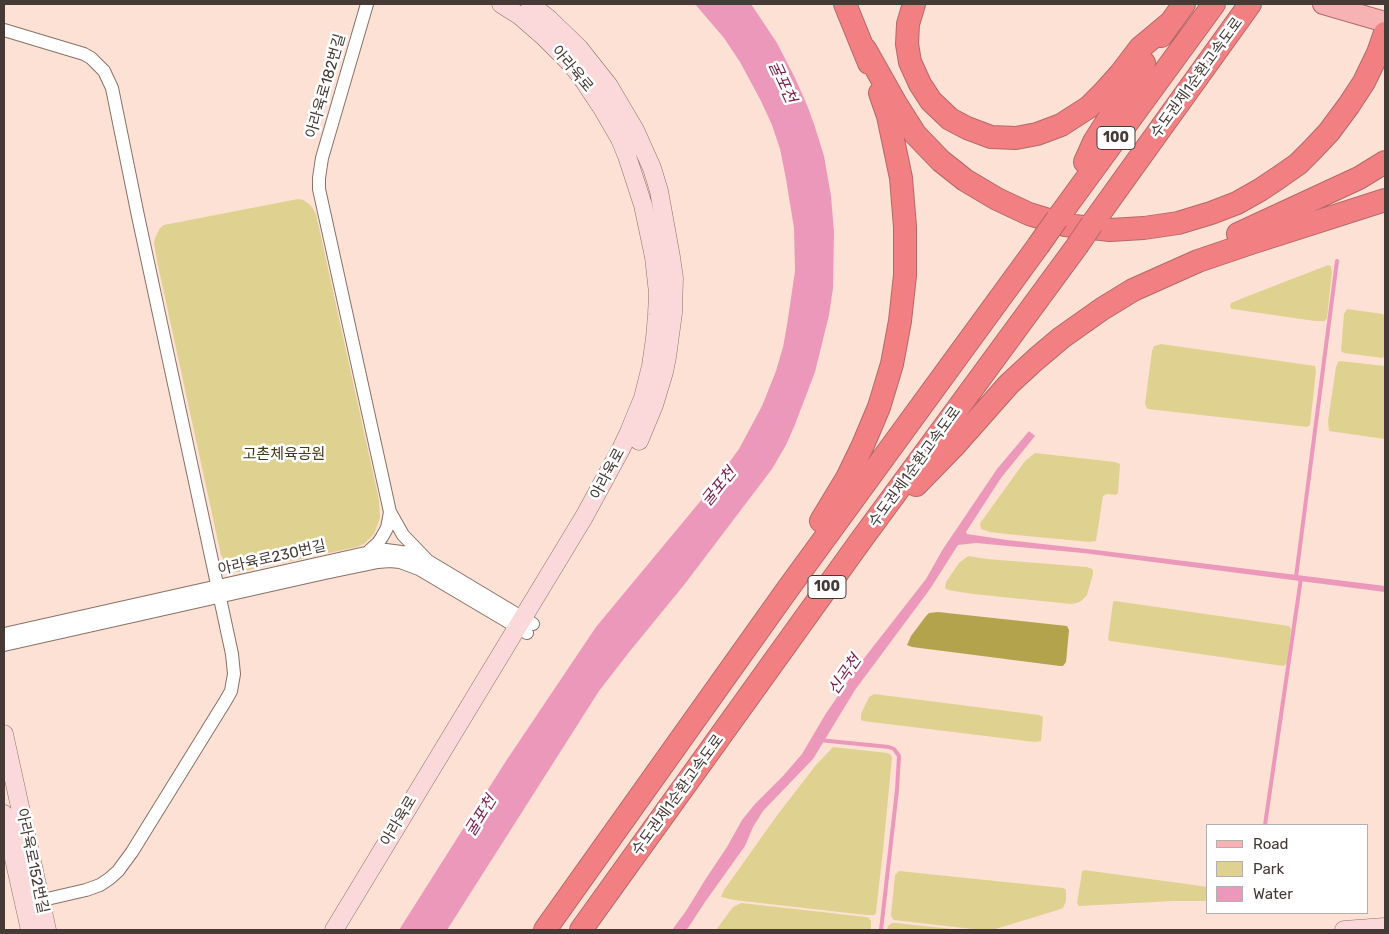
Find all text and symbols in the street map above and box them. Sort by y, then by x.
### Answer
street label: 수도권제1순환고속도로 [1147,14,1247,142]
street label: 아라육로182번길 [303,32,349,140]
street label: 아라육로 [547,42,597,96]
water label: 굴포천 [764,58,800,106]
road number: 100 [1097,126,1135,150]
street label: 수도권제1순환고속도로 [865,403,965,531]
street label: 아라육로 [587,445,629,503]
park label: 고촌체육공원 [243,446,325,464]
water label: 굴포천 [698,464,740,510]
street label: 아라육로230번길 [216,537,328,579]
road number: 100 [808,576,846,598]
water label: 신곡천 [824,651,866,699]
street label: 수도권제1순환고속도로 [628,731,728,859]
water label: 굴포천 [461,792,501,840]
street label: 아라육로 [377,793,421,849]
street label: 아라육로152번길 [12,807,52,915]
legend [1206,824,1369,914]
text: Road [1253,835,1289,853]
text: Park [1253,860,1284,878]
text: Water [1253,885,1293,903]

